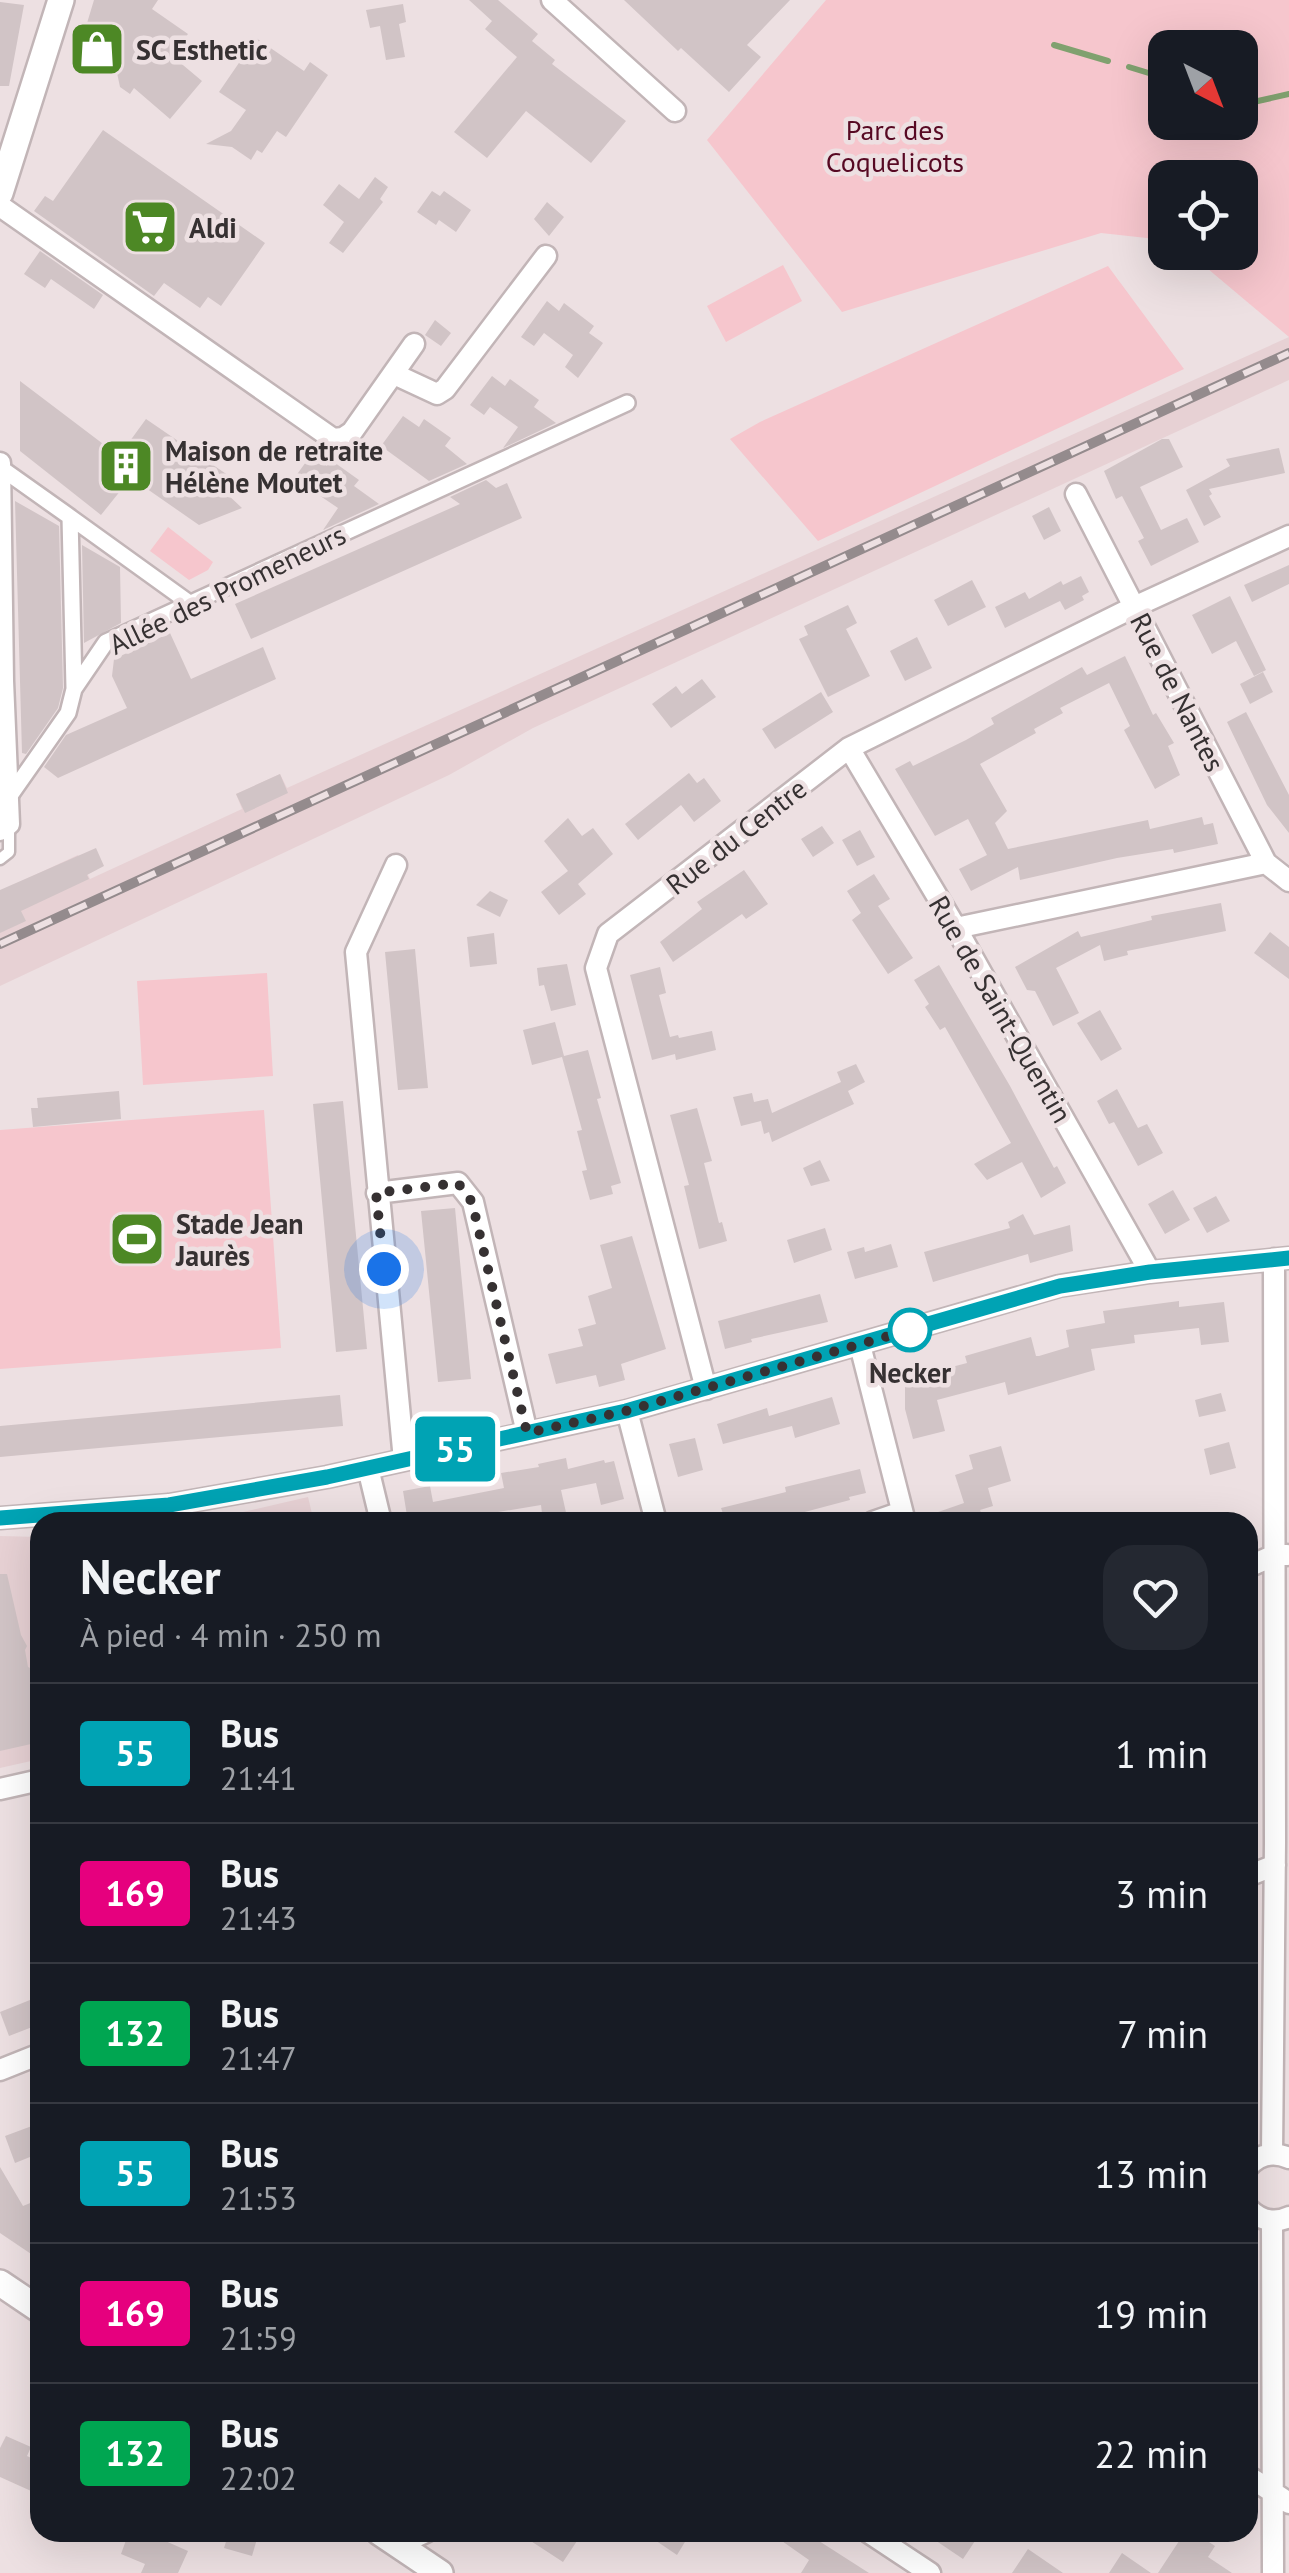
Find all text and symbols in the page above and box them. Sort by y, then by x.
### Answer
shop icon: SC Esthetic [67,19,127,79]
north arrow [1148,30,1258,140]
map controls [1148,30,1258,270]
place label: SC Esthetic [136,31,268,68]
park label: Parc des Coquelicots [826,111,964,180]
button: locate [1148,160,1258,270]
supermarket icon: Aldi [120,197,180,257]
place label: Aldi [189,209,237,246]
place label: Maison de retraite Hélène Moutet [165,432,383,501]
building icon: Maison de retraite Hélène Moutet [96,436,156,496]
street label: Allée des Promeneurs [102,516,352,662]
street label: Rue de Nantes [1122,606,1234,778]
street label: Rue du Centre [658,770,814,902]
street label: Rue de Saint-Quentin [921,889,1081,1129]
place label: Stade Jean Jaurès [175,1205,304,1274]
sports icon: Stade Jean Jaurès [107,1209,167,1269]
your location [359,1244,409,1294]
marker: Necker [889,1309,931,1351]
place label: Necker [869,1354,951,1391]
line badge: 55 [410,1416,500,1482]
text: 55 [435,1426,475,1472]
text: Necker [80,1545,221,1607]
button: heart [1103,1545,1208,1650]
text: À pied · 4 min · 250 m [80,1614,381,1656]
text: Bus [220,1708,279,1757]
text: 1 min [1115,1729,1208,1778]
text: 55 [115,1730,155,1776]
text: 21:41 [220,1757,297,1799]
text: Bus [220,1848,279,1897]
text: 3 min [1115,1869,1208,1918]
text: 169 [105,1870,165,1916]
text: 21:43 [220,1897,297,1939]
text: Bus [220,1988,279,2037]
text: 7 min [1117,2009,1208,2058]
text: 132 [105,2010,165,2056]
text: 21:47 [220,2037,297,2079]
text: Bus [220,2128,279,2177]
text: 13 min [1095,2149,1208,2198]
text: 55 [115,2150,155,2196]
text: 21:53 [220,2177,297,2219]
text: Bus [220,2268,279,2317]
text: 19 min [1095,2289,1208,2338]
text: 169 [105,2290,165,2336]
text: 21:59 [220,2317,297,2359]
text: Bus [220,2408,279,2457]
text: 22 min [1095,2429,1208,2478]
text: 132 [105,2430,165,2476]
text: 22:02 [220,2457,297,2499]

